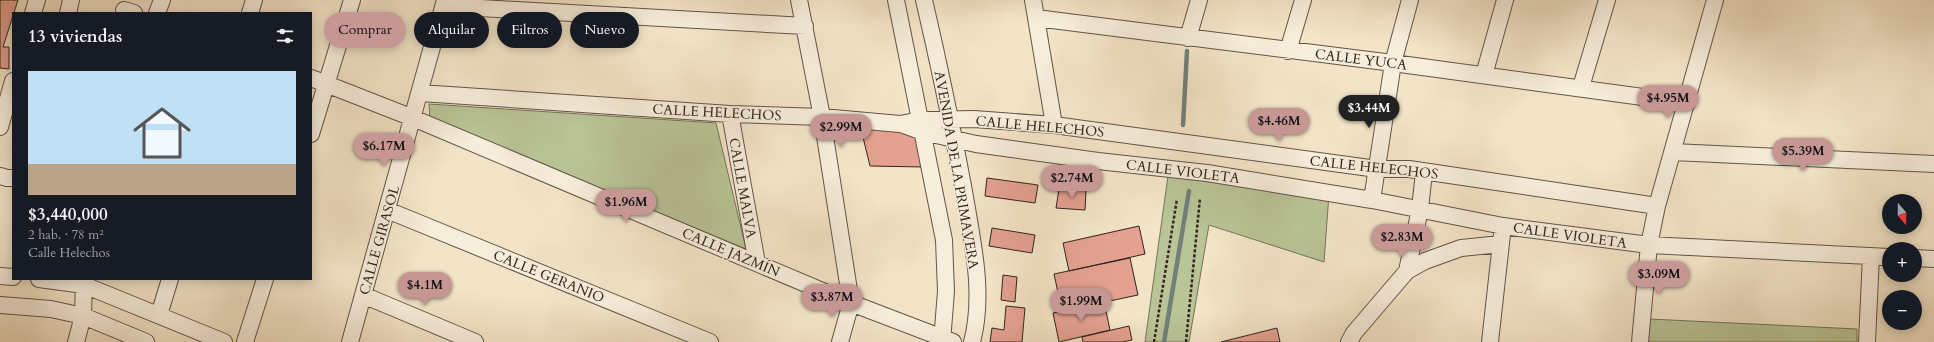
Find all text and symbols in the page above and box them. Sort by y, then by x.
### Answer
chip: Comprar [324,12,406,48]
chip: Alquilar [414,12,489,48]
chip: Filtros [497,12,562,48]
chip: Nuevo [570,12,639,48]
text: 13 viviendas [28,25,122,48]
icon: filters [274,25,296,47]
street label: CALLE YUCA [1314,44,1408,75]
street label: AVENIDA DE LA PRIMAVERA [930,69,983,271]
pin: $4.95M [1635,85,1701,119]
text: $4.95M [1646,89,1690,107]
pin: $3.44M [1336,95,1402,129]
icon: home [126,97,198,169]
text: $3.44M [1347,99,1391,117]
street label: CALLE HELECHOS [652,100,782,125]
pin: $4.46M [1246,108,1312,142]
street label: CALLE HELECHOS [975,111,1105,142]
text: $4.46M [1257,112,1301,130]
pin: $2.99M [808,114,874,148]
text: $2.99M [819,118,863,136]
pin: $6.17M [351,133,417,167]
street label: CALLE MALVA [724,136,761,240]
text: $6.17M [362,137,406,155]
pin: $5.39M [1770,138,1836,172]
text: $5.39M [1781,142,1825,160]
street label: CALLE HELECHOS [1309,151,1439,184]
street label: CALLE VIOLETA [1125,155,1241,188]
pin: $2.74M [1039,165,1105,199]
text: $2.74M [1050,169,1094,187]
street label: CALLE GIRASOL [355,183,404,297]
pin: $1.96M [593,189,659,223]
text: $1.96M [604,193,648,211]
north arrow [1882,194,1922,234]
map controls [1882,194,1922,330]
text: $3,440,000 [28,203,108,226]
street label: CALLE VIOLETA [1512,218,1628,253]
street label: CALLE JAZMÍN [679,223,783,282]
pin: $2.83M [1369,224,1435,258]
text: 2 hab. · 78 m² [28,226,104,244]
text: $2.83M [1380,228,1424,246]
button: + [1882,242,1922,282]
text: Calle Helechos [28,244,110,262]
street label: CALLE GERANIO [490,246,607,307]
pin: $3.09M [1626,261,1692,295]
text: $3.09M [1637,265,1681,283]
pin: $4.1M [397,272,453,306]
text: $4.1M [407,276,443,294]
pin: $3.87M [799,284,865,318]
text: $3.87M [810,288,854,306]
pin: $1.99M [1048,288,1114,322]
button: − [1882,290,1922,330]
text: $1.99M [1059,292,1103,310]

